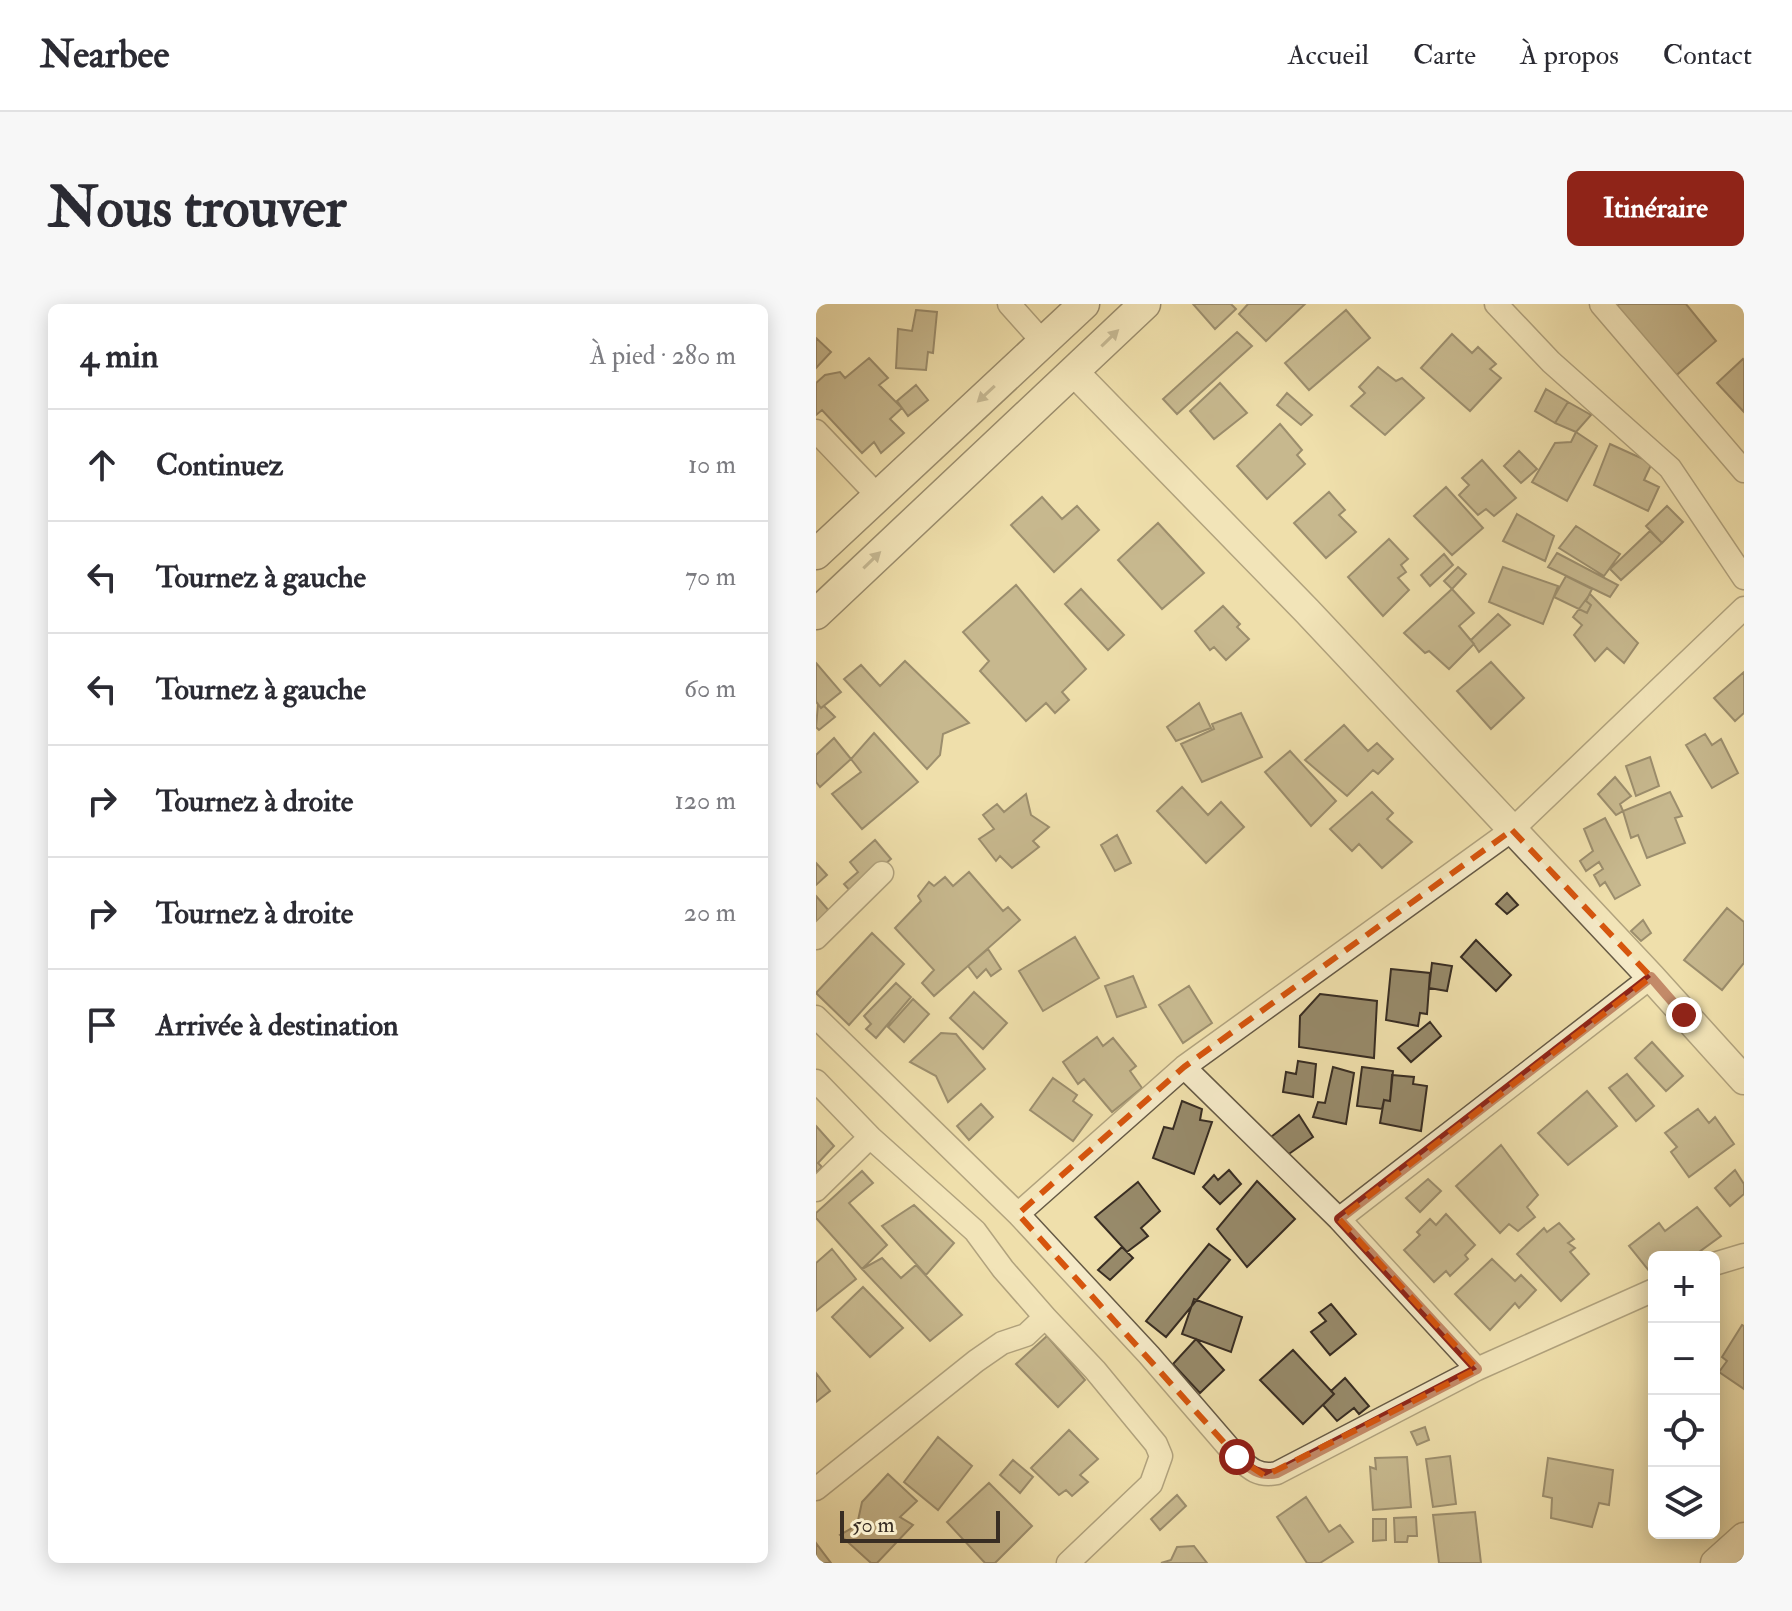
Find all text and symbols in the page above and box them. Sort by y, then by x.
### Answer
text: Nearbee [40,31,169,79]
text: Accueil [1288,38,1369,73]
text: Carte [1413,38,1476,73]
text: À propos [1520,38,1619,73]
text: Contact [1663,38,1752,73]
button: Itinéraire [1567,171,1744,246]
text: Nous trouver [48,173,346,244]
one-way arrow [1100,329,1119,347]
text: 4 min [80,335,158,378]
text: À pied · 280 m [590,340,736,372]
one-way arrow [977,385,996,403]
icon: ahead [80,443,124,487]
text: Continuez [156,447,283,484]
text: 10 m [688,449,736,481]
one-way arrow [863,551,882,569]
icon: left [80,555,124,599]
text: Tournez à gauche [156,559,366,596]
text: 70 m [685,561,736,593]
icon: left [80,667,124,711]
text: Tournez à gauche [156,671,366,708]
text: 60 m [684,673,736,705]
icon: right [80,779,124,823]
text: Tournez à droite [156,783,353,820]
text: 120 m [675,785,736,817]
icon: right [80,891,124,935]
text: Tournez à droite [156,895,353,932]
text: 20 m [684,897,736,929]
route end [1666,997,1702,1033]
icon: arrive [80,1003,124,1047]
text: Arrivée à destination [156,1007,399,1044]
map controls [1648,1251,1720,1539]
button: + [1648,1251,1720,1323]
button: − [1648,1323,1720,1395]
button: locate [1648,1395,1720,1467]
route start [1219,1439,1255,1475]
button: layers [1648,1467,1720,1539]
scale bar [840,1507,1000,1543]
text: 50 m [852,1511,894,1539]

